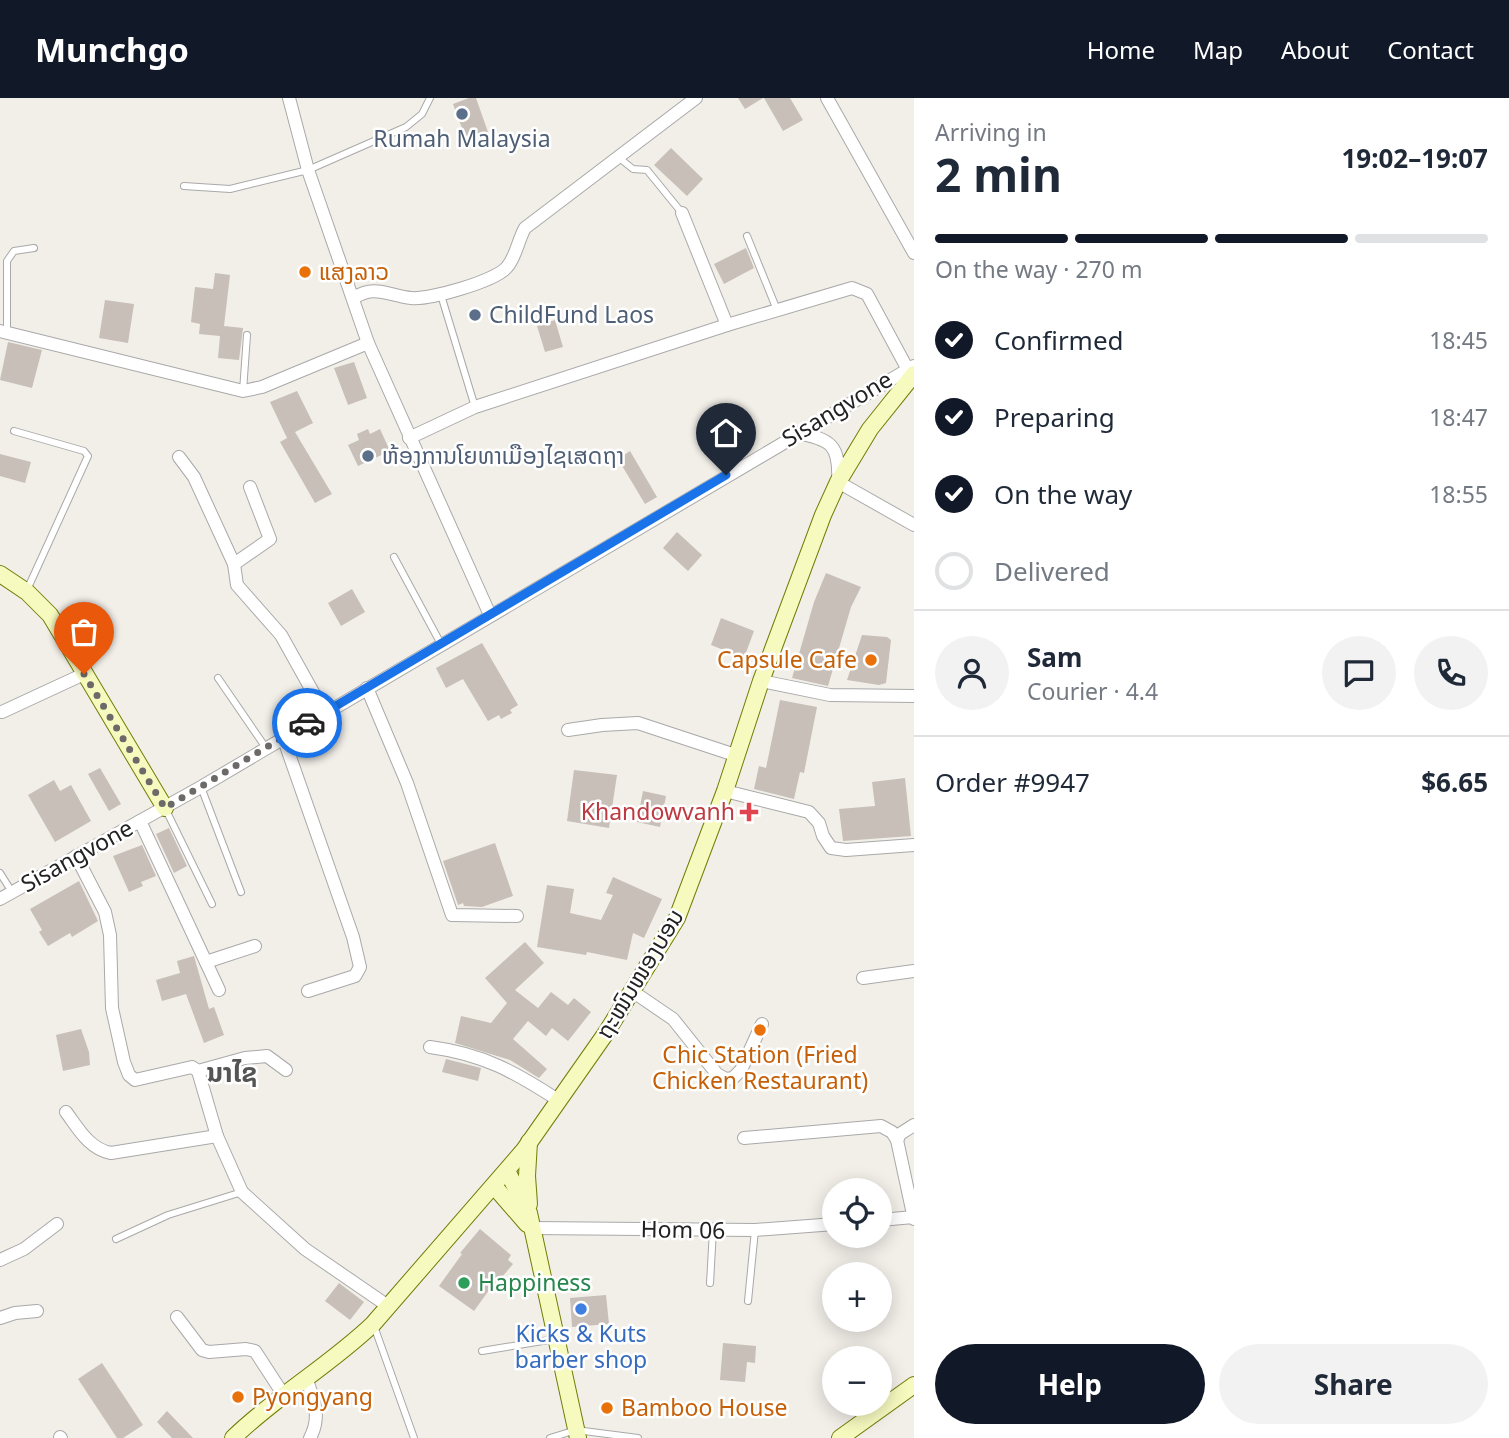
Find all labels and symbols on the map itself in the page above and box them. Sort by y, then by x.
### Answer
marker: Rumah Malaysia [454,106,470,122]
place label: Rumah Malaysia [373,122,551,154]
place label: ແສງລາວ [319,255,389,287]
marker: ແສງລາວ [297,264,313,280]
place label: ChildFund Laos [489,298,654,330]
marker: ChildFund Laos [467,307,483,323]
street label: Sisangvone [775,363,898,454]
pin [696,403,756,475]
place label: ຫ້ອງການໂຍທາເມືອງໄຊເສດຖາ [382,439,624,471]
marker: ຫ້ອງການໂຍທາເມືອງໄຊເສດຖາ [360,448,376,464]
pin [54,602,114,674]
place label: Capsule Cafe [717,643,857,675]
marker: Capsule Cafe [863,652,879,668]
courier [272,688,342,758]
place label: Khandowvanh [581,795,735,827]
marker: Khandowvanh [741,804,757,820]
street label: Sisangvone [15,811,138,899]
street label: ຖະໜົນໜອງບອນ [588,902,691,1045]
marker: Chic Station (Fried Chicken Restaurant) [752,1022,768,1038]
place label: Chic Station (Fried Chicken Restaurant) [652,1038,868,1096]
district label: ນາໄຊ [207,1054,257,1090]
street label: Hom 06 [640,1212,726,1246]
place label: Happiness [478,1266,591,1298]
marker: Happiness [456,1275,472,1291]
marker: Kicks & Kuts barber shop [573,1301,589,1317]
place label: Kicks & Kuts barber shop [515,1317,647,1375]
place label: Pyongyang [252,1380,373,1412]
marker: Pyongyang [230,1389,246,1405]
place label: Bamboo House [621,1391,787,1423]
marker: Bamboo House [599,1400,615,1416]

